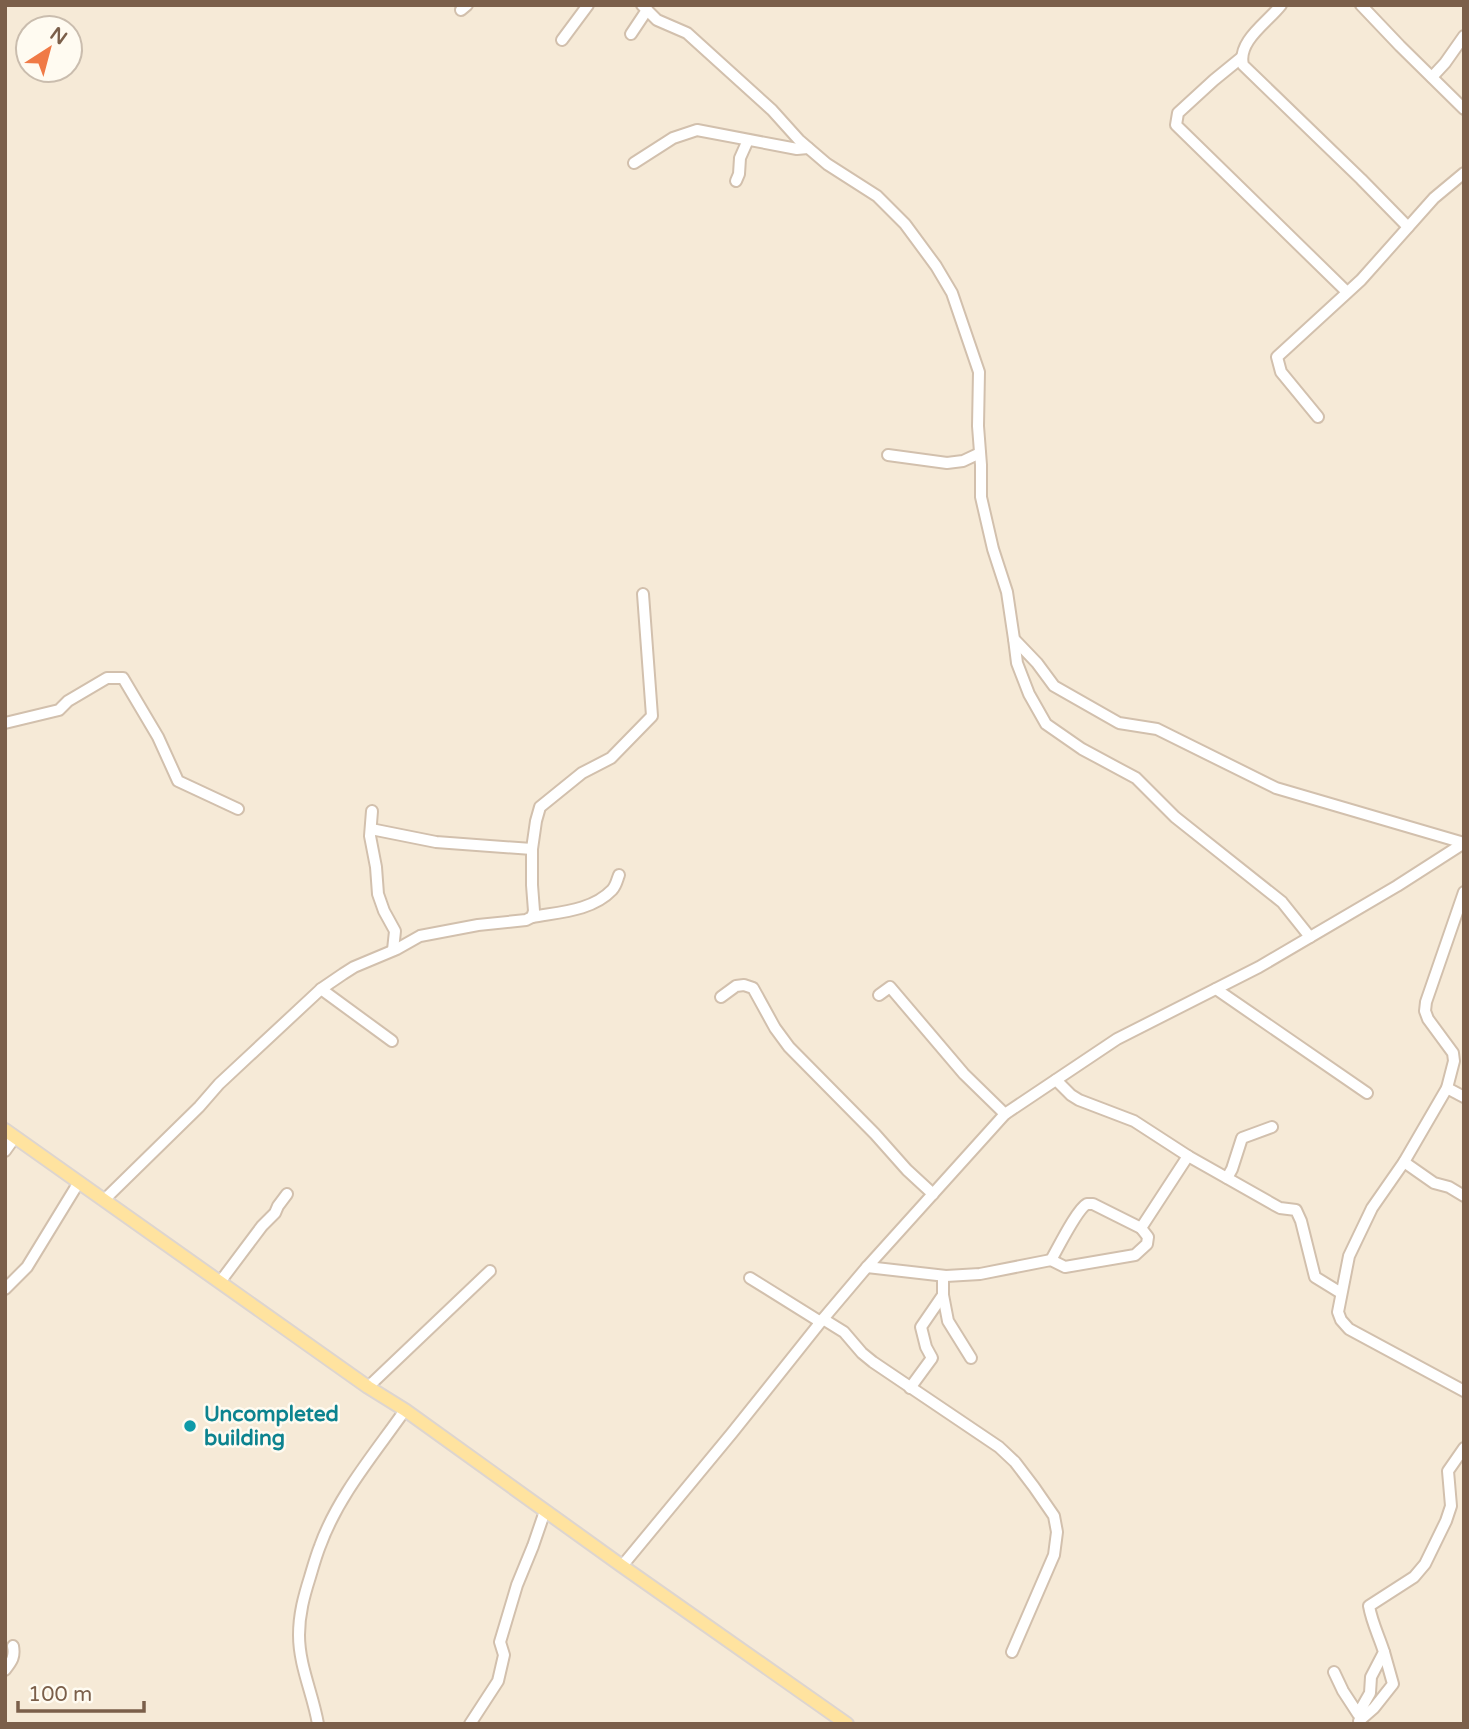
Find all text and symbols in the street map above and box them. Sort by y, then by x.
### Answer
north arrow [14,14,84,84]
text: N [46,23,71,49]
place label: Uncompleted building [204,1402,339,1451]
marker: Uncompleted building [182,1418,198,1434]
scale bar [18,1670,144,1714]
text: 100 m [28,1682,92,1707]

